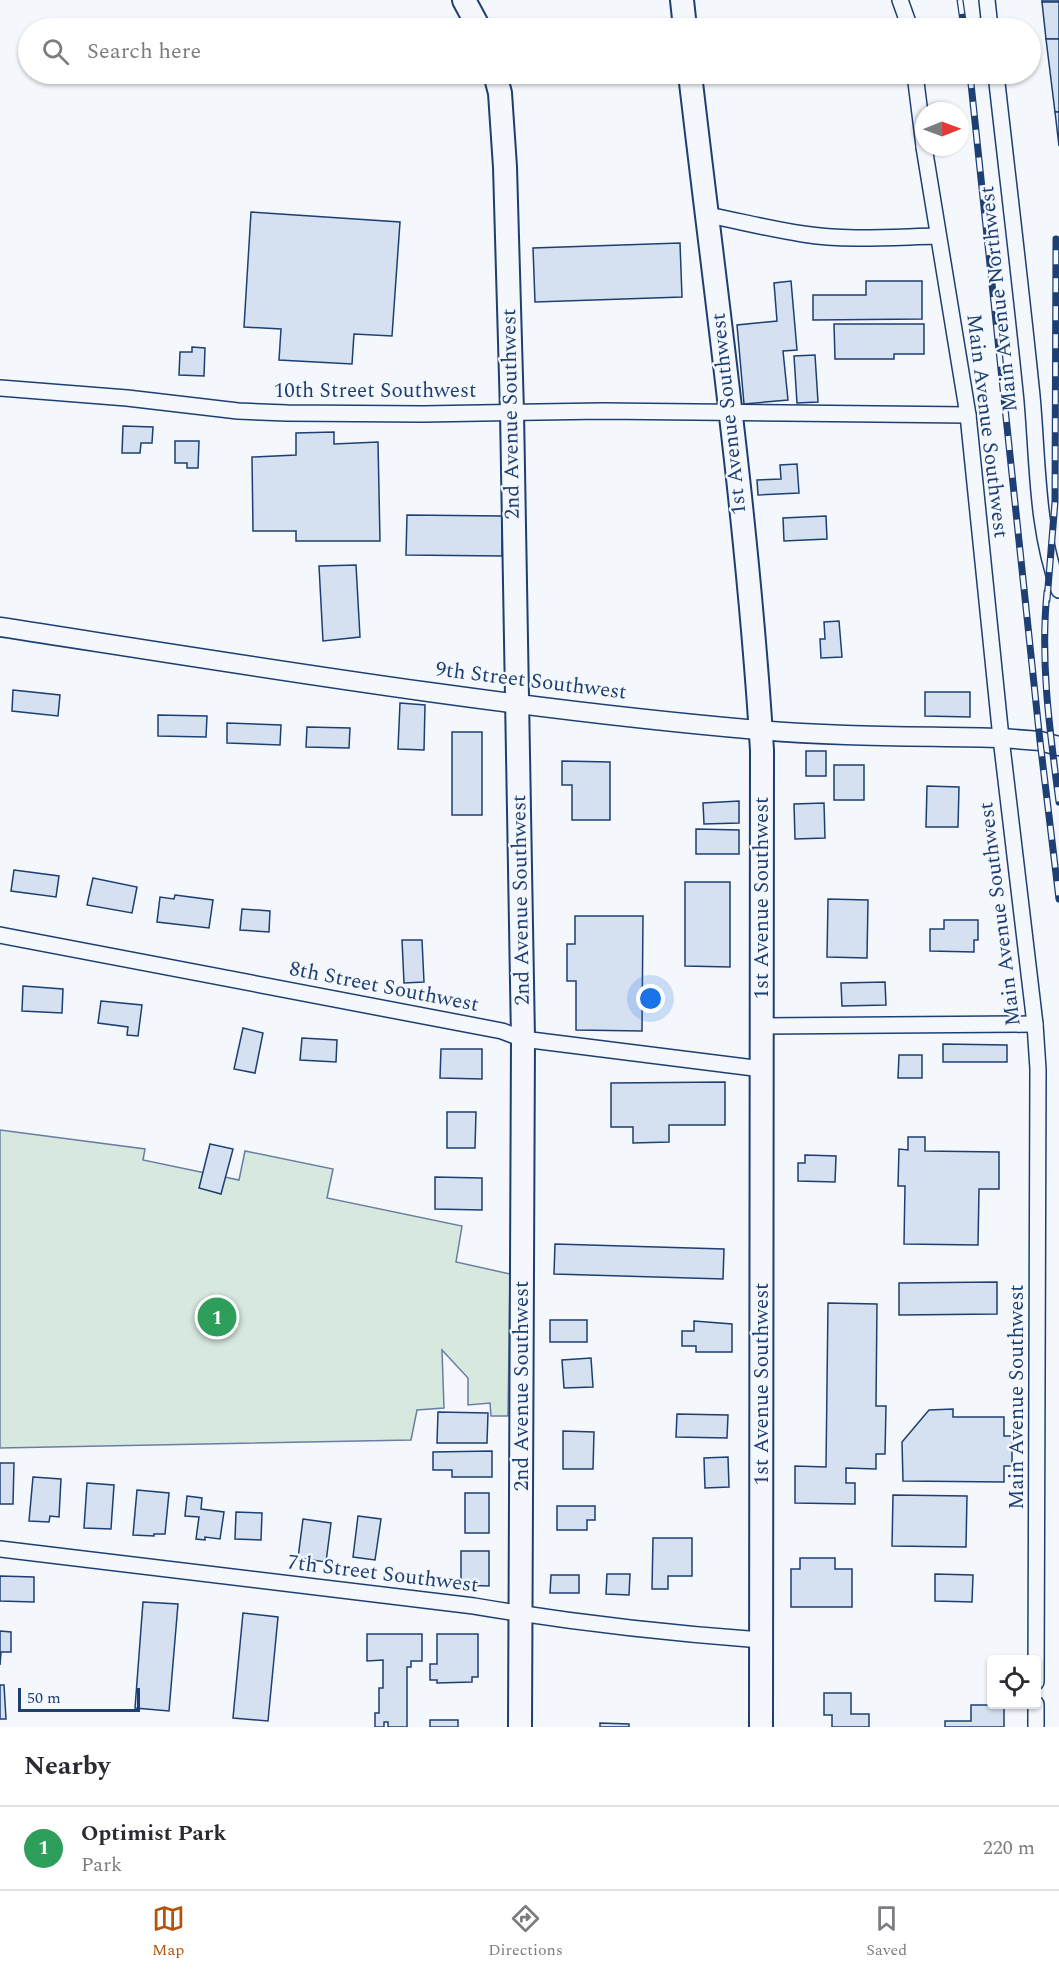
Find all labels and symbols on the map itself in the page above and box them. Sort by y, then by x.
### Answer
north arrow [915,102,969,156]
street label: Main Avenue Northwest [971,184,1027,414]
street label: 2nd Avenue Southwest [493,308,529,520]
street label: 1st Avenue Southwest [702,311,756,517]
street label: Main Avenue Southwest [957,312,1017,540]
street label: 10th Street Southwest [274,375,476,407]
street label: 9th Street Southwest [434,653,628,709]
street label: 2nd Avenue Southwest [503,794,539,1006]
street label: 1st Avenue Southwest [746,796,778,1000]
street label: Main Avenue Southwest [970,800,1030,1028]
street label: 8th Street Southwest [287,953,481,1021]
your location [636,984,665,1013]
street label: 2nd Avenue Southwest [506,1281,538,1491]
street label: 1st Avenue Southwest [746,1282,778,1486]
street label: Main Avenue Southwest [1001,1284,1033,1510]
pin: 1 [198,1294,236,1340]
street label: 7th Street Southwest [286,1546,480,1602]
scale bar [18,1685,140,1712]

